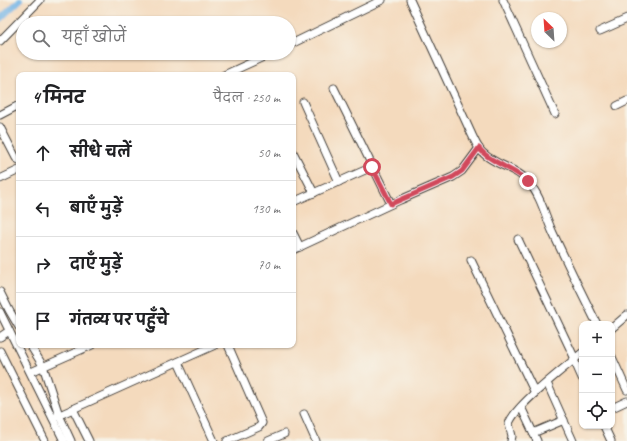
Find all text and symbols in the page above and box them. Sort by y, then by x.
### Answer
north arrow [531,12,567,48]
search box [16,16,296,60]
icon: search [30,27,52,49]
text: यहाँ खोजें [62,28,126,47]
text: 4 मिनट [32,87,85,108]
text: पैदल · 250 m [213,90,280,106]
icon: ahead [32,142,54,164]
text: सीधे चलें [70,143,131,162]
text: 50 m [258,145,280,161]
route start [363,158,381,176]
route end [519,172,537,190]
icon: left [32,198,54,220]
text: बाएँ मुड़ें [70,199,122,218]
text: 130 m [252,201,280,217]
icon: right [32,254,54,276]
text: दाएँ मुड़ें [70,255,122,274]
text: 70 m [258,257,280,273]
icon: arrive [32,310,54,332]
text: गंतव्य पर पहुँचे [70,311,168,330]
map controls [579,321,615,429]
button: + [579,321,615,357]
button: − [579,357,615,393]
button: locate [579,393,615,429]

